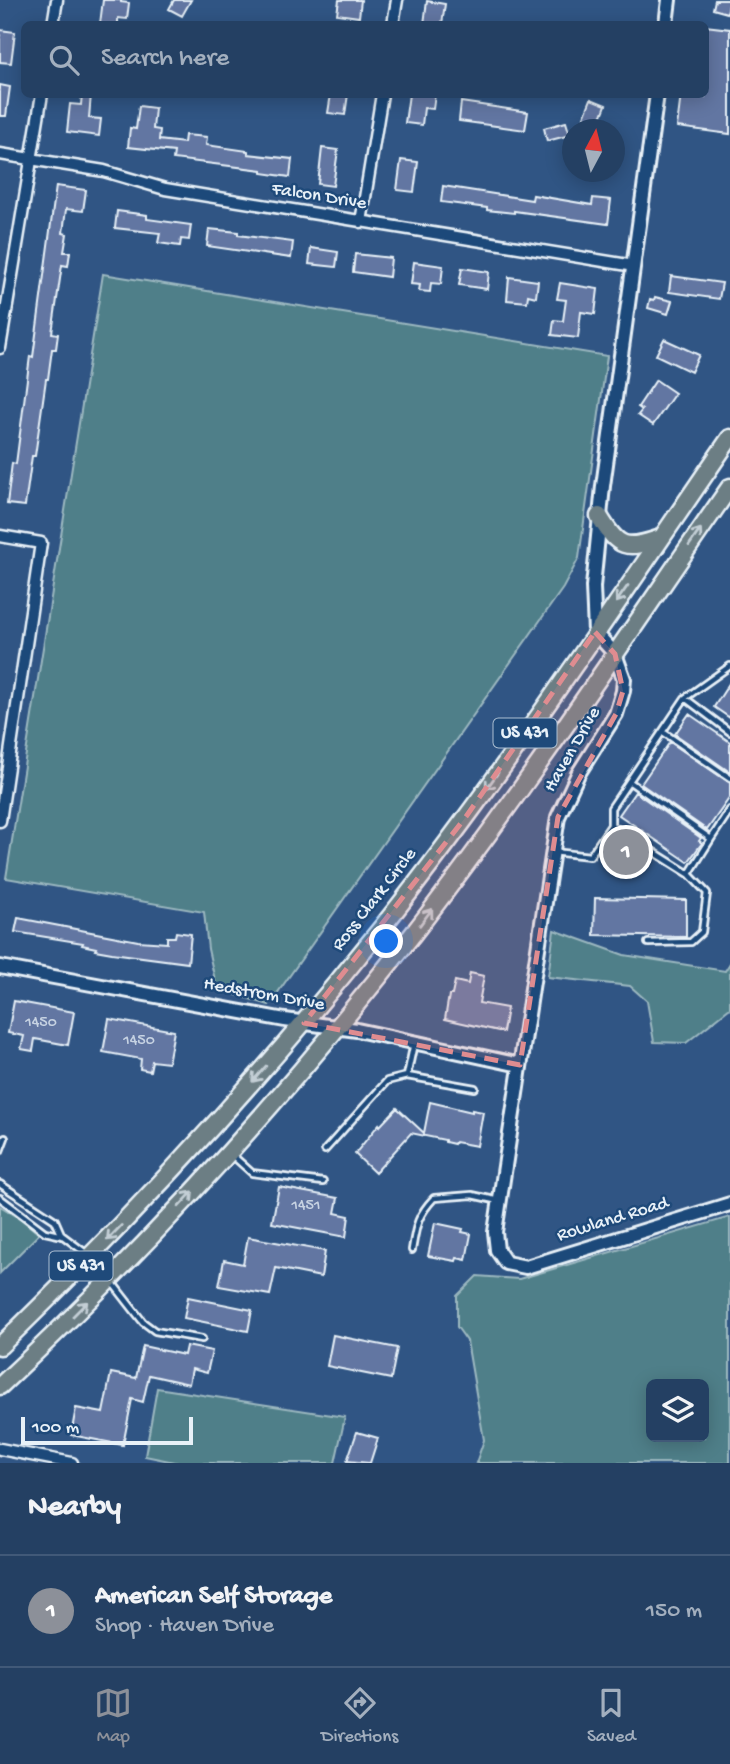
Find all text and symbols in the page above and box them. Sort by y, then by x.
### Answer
search box [21,21,709,98]
icon: search [45,41,83,79]
text: Search here [101,44,229,75]
north arrow [562,119,625,182]
street label: Falcon Drive [269,178,368,216]
one-way arrow [688,528,702,547]
one-way arrow [615,584,629,603]
street label: Haven Drive [539,703,607,797]
road number: US 431 [494,718,556,748]
one-way arrow [484,771,499,790]
pin: 1 [603,826,649,878]
street label: Ross Clark Circle [328,844,423,956]
one-way arrow [418,908,433,926]
your location [369,924,403,958]
street label: Hedstrom Drive [202,973,327,1017]
house number: 1450 [24,1014,57,1033]
house number: 1450 [122,1032,155,1051]
one-way arrow [251,1065,267,1083]
one-way arrow [177,1191,194,1208]
street label: Rowland Road [554,1192,673,1248]
house number: 1451 [291,1197,320,1216]
one-way arrow [105,1224,122,1241]
road number: US 431 [50,1252,112,1280]
one-way arrow [71,1300,88,1317]
map controls [646,1379,709,1442]
button: layers [646,1379,709,1442]
scale bar [21,1414,192,1446]
text: 100 m [32,1417,79,1440]
text: Nearby [28,1491,121,1526]
text: American Self Storage [95,1582,332,1613]
text: 1 [46,1598,56,1625]
text: 150 m [646,1598,702,1625]
text: Shop · Haven Drive [95,1613,274,1640]
tab: Map [94,1684,132,1749]
tab: Directions [321,1684,398,1749]
tab: Saved [587,1684,636,1749]

